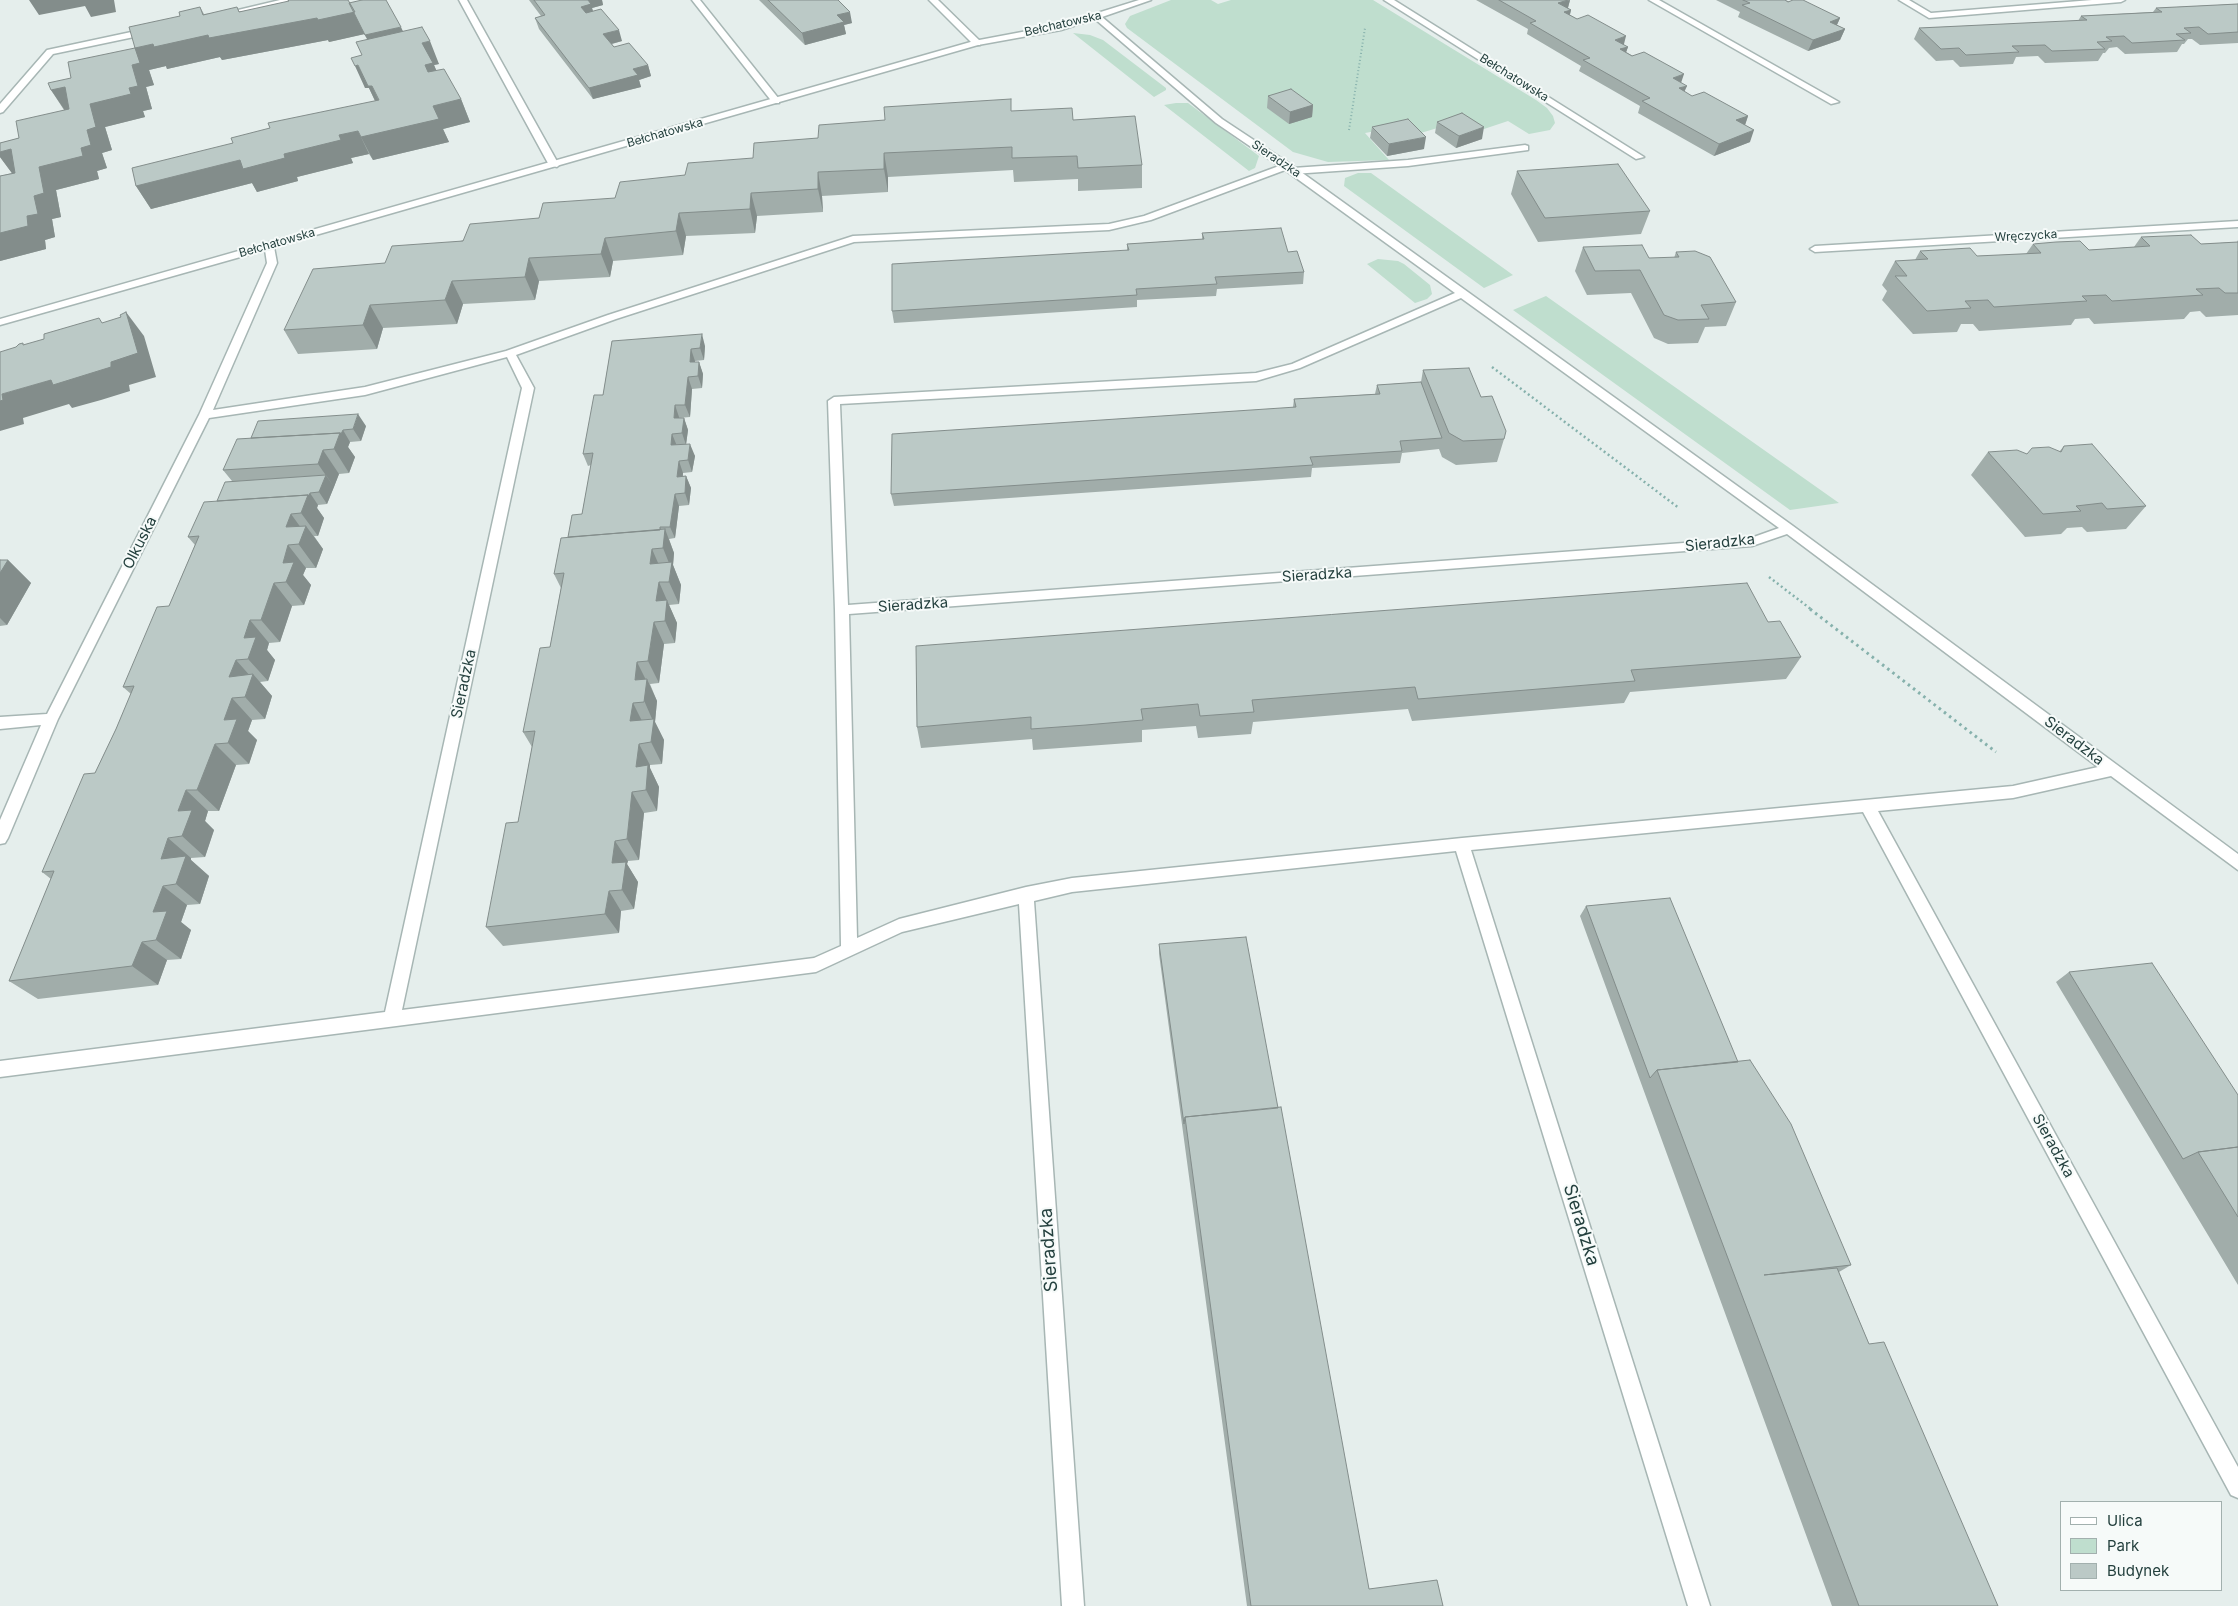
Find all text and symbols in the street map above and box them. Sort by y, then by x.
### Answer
street label: Bełchatowska [1023,8,1103,40]
street label: Bełchatowska [1477,51,1551,105]
street label: Bełchatowska [625,115,705,151]
street label: Sieradzka [1249,137,1303,181]
street label: Bełchatowska [237,225,317,261]
street label: Wręczycka [1994,227,2058,245]
street label: Olkuska [119,514,161,572]
street label: Sieradzka [1684,530,1756,556]
street label: Sieradzka [1281,564,1353,586]
street label: Sieradzka [877,594,949,616]
street label: Sieradzka [448,648,480,720]
street label: Sieradzka [2041,713,2107,769]
street label: Sieradzka [2028,1111,2078,1181]
street label: Sieradzka [1558,1182,1604,1268]
street label: Sieradzka [1035,1207,1063,1293]
legend [2060,1501,2223,1591]
text: Ulica [2107,1511,2143,1530]
text: Park [2107,1536,2139,1555]
text: Budynek [2107,1561,2169,1580]

